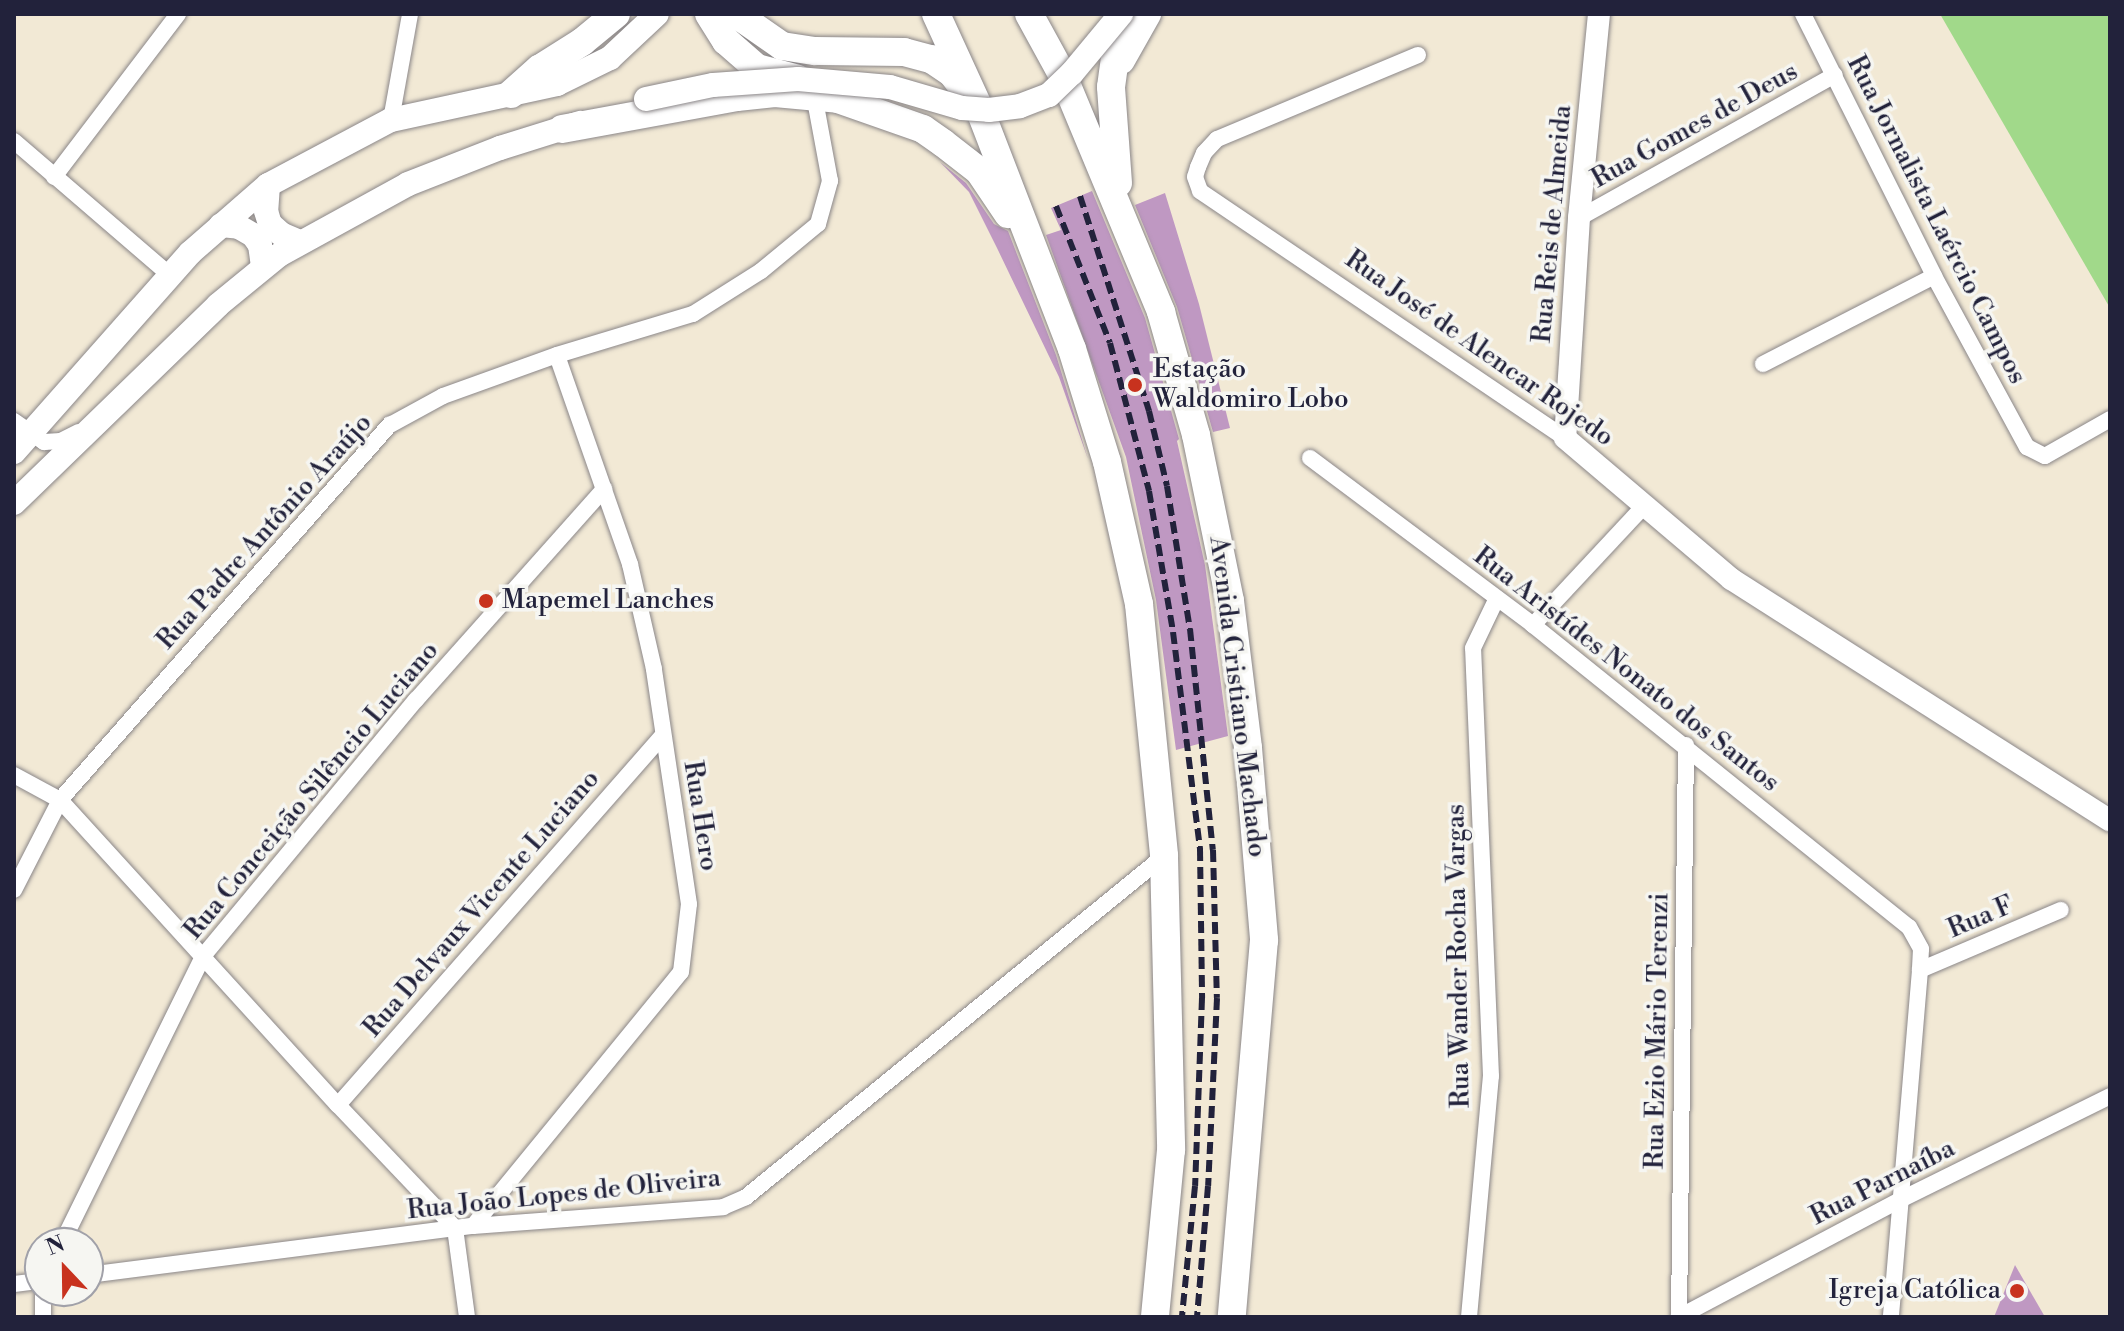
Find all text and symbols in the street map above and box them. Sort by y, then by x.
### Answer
street label: Rua Jornalista Laércio Campos [1839,51,2033,389]
street label: Rua Gomes de Deus [1587,56,1803,196]
street label: Rua Reis de Almeida [1527,104,1579,344]
street label: Rua José de Alencar Rojedo [1339,244,1619,454]
place label: Estação Waldomiro Lobo [1153,354,1349,416]
marker: Estação Waldomiro Lobo [1124,374,1146,396]
street label: Rua Padre Antônio Araújo [151,408,379,656]
street label: Avenida Cristiano Machado [1202,535,1272,859]
street label: Rua Aristídes Nonato dos Santos [1467,541,1785,799]
place label: Mapemel Lanches [502,585,714,617]
marker: Mapemel Lanches [477,592,495,610]
street label: Rua Conceição Silêncio Luciano [178,636,446,946]
street label: Rua Hero [676,759,724,873]
street label: Rua Delvaux Vicente Luciano [357,764,607,1044]
street label: Rua Wander Rocha Vargas [1441,804,1477,1108]
street label: Rua F [1943,890,2019,946]
street label: Rua Ezio Mário Terenzi [1640,892,1676,1170]
street label: Rua Parnaíba [1806,1133,1960,1233]
street label: Rua João Lopes de Oliveira [406,1163,722,1227]
north arrow [24,1227,104,1307]
text: N [42,1230,69,1262]
place label: Igreja Católica [1829,1275,2001,1307]
marker: Igreja Católica [2008,1282,2026,1300]

